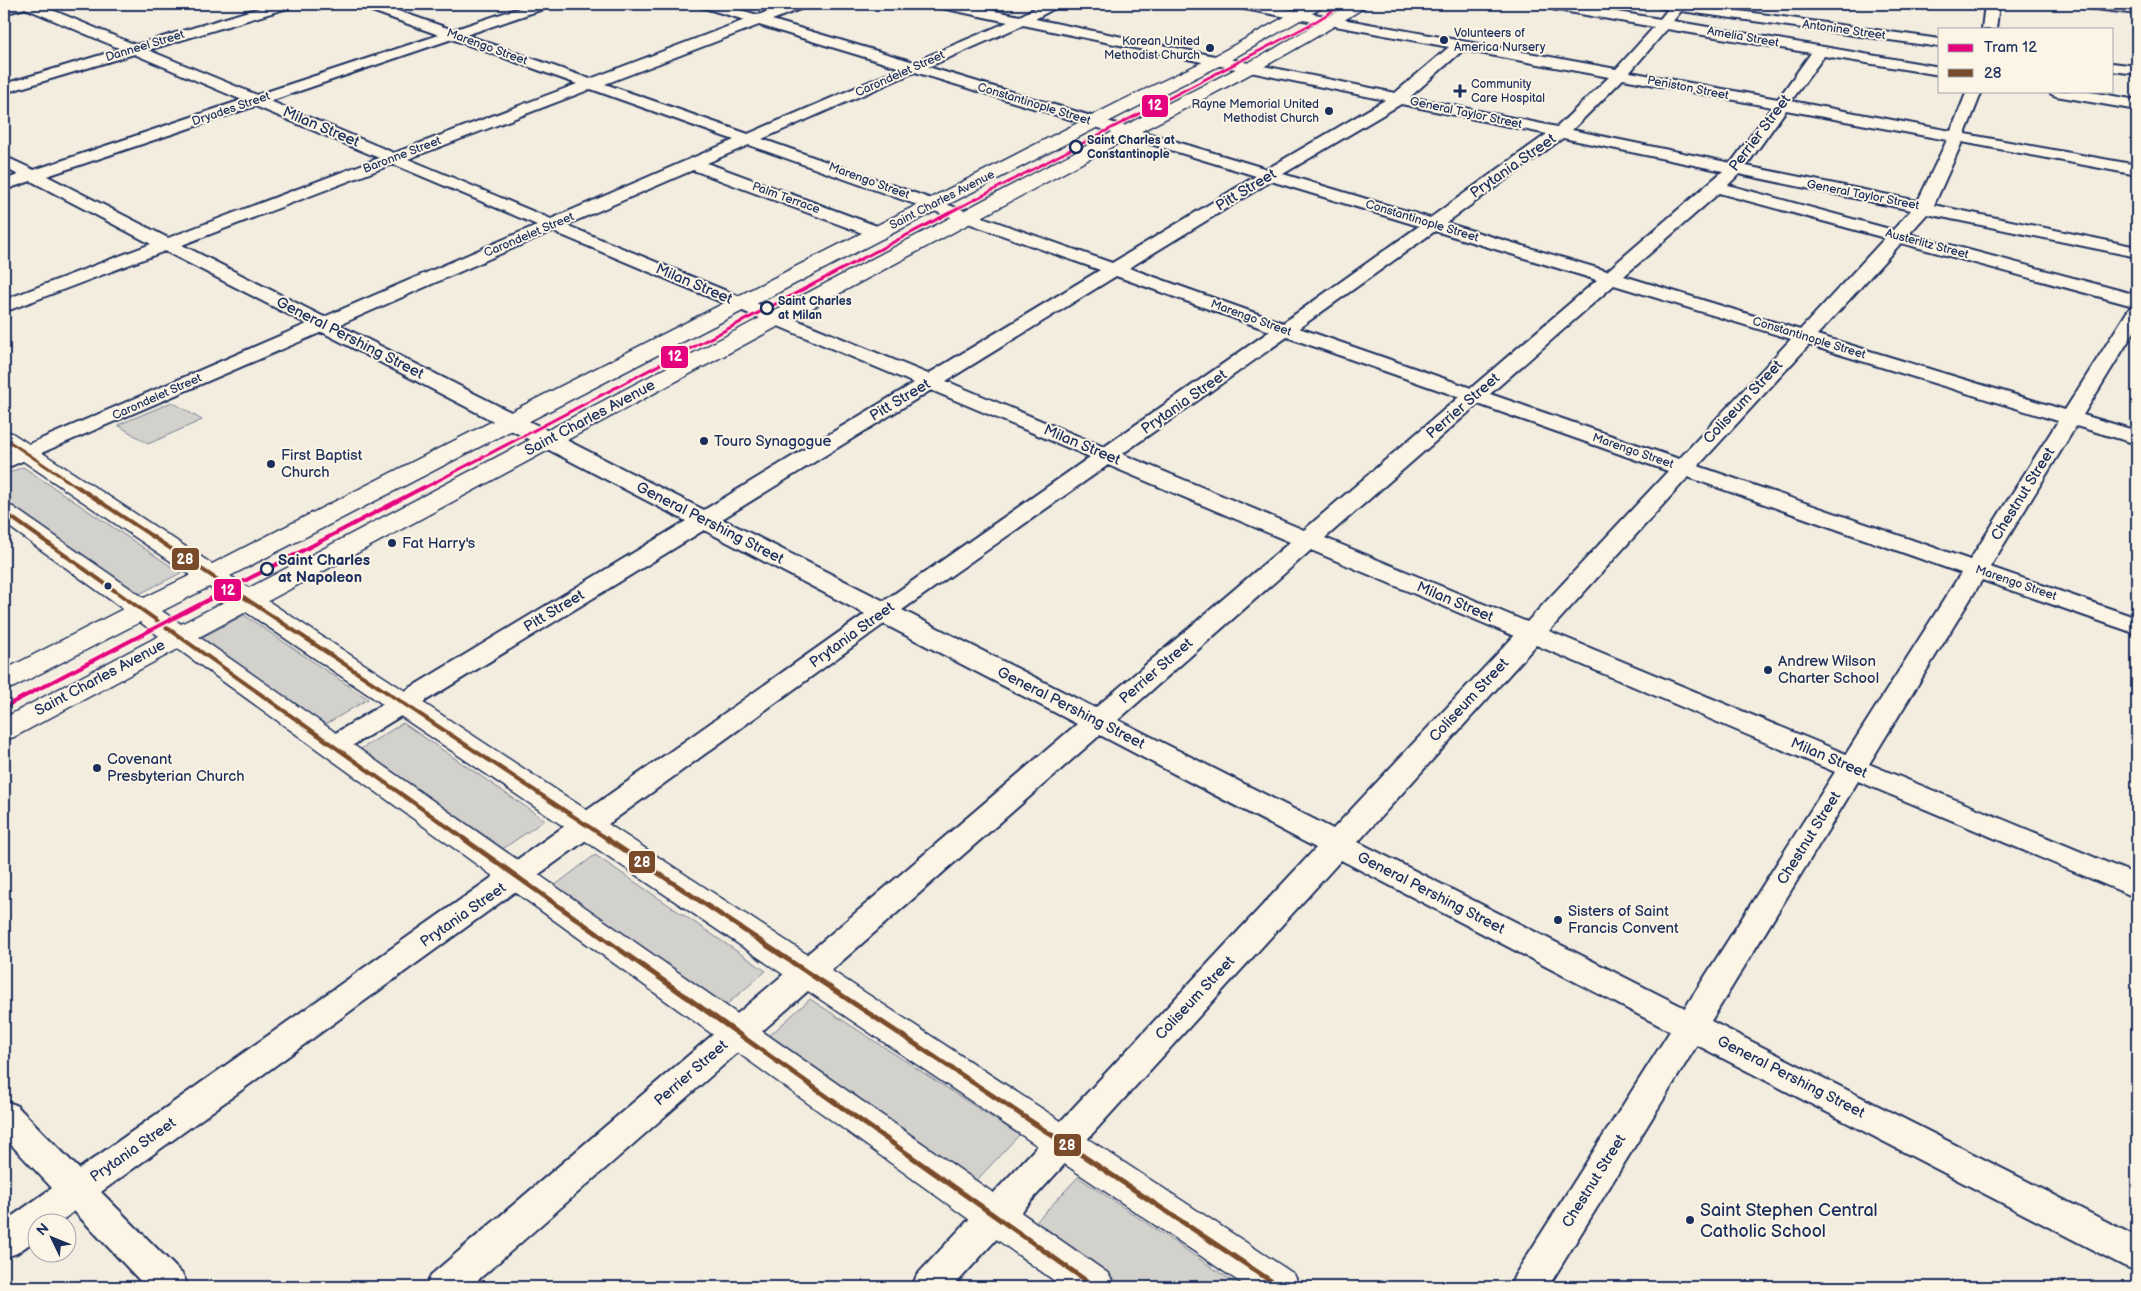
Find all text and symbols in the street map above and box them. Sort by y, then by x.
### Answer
street label: Antonine Street [1802,17,1887,43]
street label: Amelia Street [1706,23,1780,51]
street label: Marengo Street [445,25,530,69]
place label: Volunteers of America Nursery [1454,26,1546,55]
street label: Danneel Street [104,27,187,65]
legend [1938,28,2114,92]
place label: Korean United Methodist Church [1104,34,1200,63]
marker: Volunteers of America Nursery [1438,34,1450,46]
text: Tram 12 [1984,38,2037,57]
marker: Korean United Methodist Church [1204,42,1216,54]
street label: Carondelet Street [853,47,947,100]
text: 28 [1984,64,2002,83]
street label: Peniston Street [1646,73,1730,103]
place label: Community Care Hospital [1471,77,1545,106]
street label: Constantinople Street [976,80,1093,128]
marker: Community Care Hospital [1453,84,1467,98]
street label: Dryades Street [190,89,272,129]
street label: Perrier Street [1725,91,1795,175]
line badge: 12 [1141,94,1169,118]
street label: General Taylor Street [1409,94,1524,132]
text: 12 [1148,97,1163,114]
place label: Rayne Memorial United Methodist Church [1191,97,1319,126]
street label: Milan Street [280,102,363,152]
marker: Rayne Memorial United Methodist Church [1323,105,1335,117]
street label: Prytania Street [1466,129,1560,203]
street label: Baronne Street [361,133,444,177]
place label: Saint Charles at Constantinople [1087,133,1175,162]
marker: Saint Charles at Constantinople [1069,140,1083,154]
street label: Marengo Street [827,159,912,203]
street label: Pitt Street [1212,164,1280,215]
street label: Saint Charles Avenue [887,167,997,233]
street label: General Taylor Street [1805,177,1921,213]
street label: Palm Terrace [750,179,822,217]
street label: Constantinople Street [1364,197,1481,245]
street label: Carondelet Street [482,209,577,261]
street label: Austerlitz Street [1884,226,1971,262]
street label: Milan Street [653,259,736,309]
street label: General Pershing Street [273,293,427,384]
place label: Saint Charles at Milan [778,294,852,323]
street label: Marengo Street [1209,296,1294,340]
marker: Saint Charles at Milan [760,301,774,315]
street label: Constantinople Street [1751,314,1868,362]
line badge: 12 [660,345,689,369]
text: 12 [668,348,683,365]
street label: Coliseum Street [1699,356,1787,448]
street label: Prytania Street [1137,365,1231,439]
street label: Perrier Street [1422,369,1504,443]
street label: Carondelet Street [110,370,204,423]
street label: Pitt Street [866,374,934,425]
street label: Saint Charles Avenue [522,376,659,460]
street label: Milan Street [1041,420,1124,470]
street label: Marengo Street [1590,430,1676,472]
place label: Touro Synagogue [714,432,832,451]
marker: Touro Synagogue [698,435,710,447]
street label: Chestnut Street [1987,444,2059,544]
place label: First Baptist Church [281,446,363,482]
marker: First Baptist Church [265,458,277,470]
street label: General Pershing Street [633,478,787,569]
place label: Fat Harry's [402,534,476,553]
marker: Fat Harry's [386,537,398,549]
line badge: 28 [171,547,200,571]
text: 28 [177,551,193,568]
place label: Saint Charles at Napoleon [278,551,370,587]
marker: Saint Charles at Napoleon [260,562,274,576]
street label: Marengo Street [1973,562,2059,604]
street label: Milan Street [1414,577,1497,627]
line badge: 12 [213,578,242,602]
unlabelled marker [103,581,113,591]
text: 12 [221,582,236,599]
street label: Pitt Street [520,585,588,636]
street label: Prytania Street [806,598,899,672]
street label: Perrier Street [1115,634,1197,708]
street label: Saint Charles Avenue [32,636,169,720]
place label: Andrew Wilson Charter School [1778,652,1879,688]
street label: Coliseum Street [1425,654,1513,746]
street label: General Pershing Street [994,663,1148,754]
marker: Andrew Wilson Charter School [1762,664,1774,676]
street label: Milan Street [1788,733,1871,783]
place label: Covenant Presbyterian Church [107,750,245,786]
marker: Covenant Presbyterian Church [91,762,103,774]
street label: Chestnut Street [1773,788,1845,888]
street label: General Pershing Street [1354,848,1508,939]
line badge: 28 [628,850,656,874]
text: 28 [634,854,650,871]
street label: Prytania Street [416,878,510,952]
place label: Sisters of Saint Francis Convent [1568,902,1679,938]
marker: Sisters of Saint Francis Convent [1552,914,1564,926]
street label: Coliseum Street [1151,952,1239,1044]
street label: General Pershing Street [1714,1032,1868,1123]
street label: Perrier Street [650,1036,732,1110]
street label: Prytania Street [86,1113,180,1187]
street label: Chestnut Street [1558,1131,1630,1231]
line badge: 28 [1053,1133,1082,1157]
text: 28 [1059,1137,1075,1154]
place label: Saint Stephen Central Catholic School [1700,1200,1878,1242]
north arrow [28,1214,78,1264]
marker: Saint Stephen Central Catholic School [1684,1214,1696,1226]
text: N [33,1220,53,1239]

